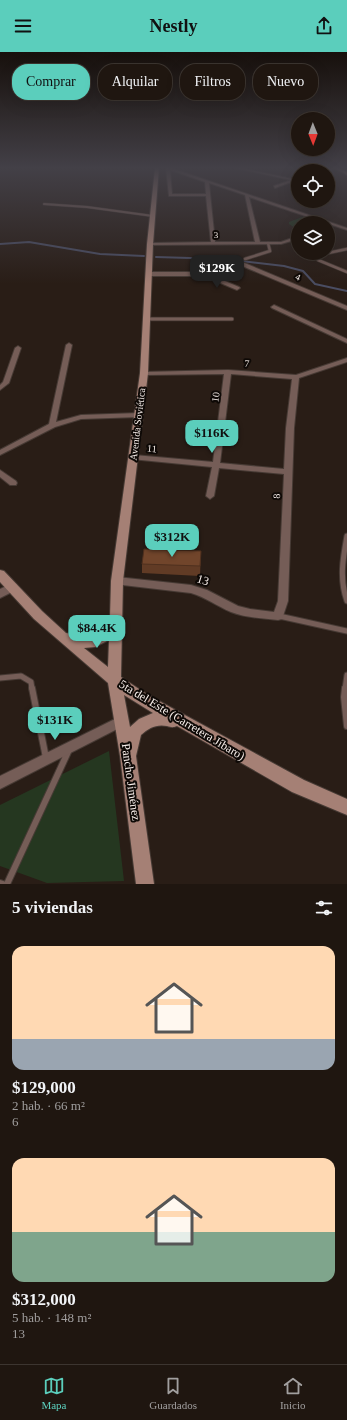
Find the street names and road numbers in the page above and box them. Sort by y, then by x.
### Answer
street label: 3 [214,230,219,240]
street label: 4 [294,272,302,283]
street label: 7 [244,358,250,369]
street label: Avenida Soviética [128,387,147,461]
street label: 10 [209,391,222,403]
street label: 11 [147,443,157,454]
street label: 8 [271,493,282,499]
street label: 13 [195,571,211,589]
street label: 5ta del Este (Carretera Jíbaro) [117,677,247,763]
street label: Pancho Jiménez [119,743,143,821]

